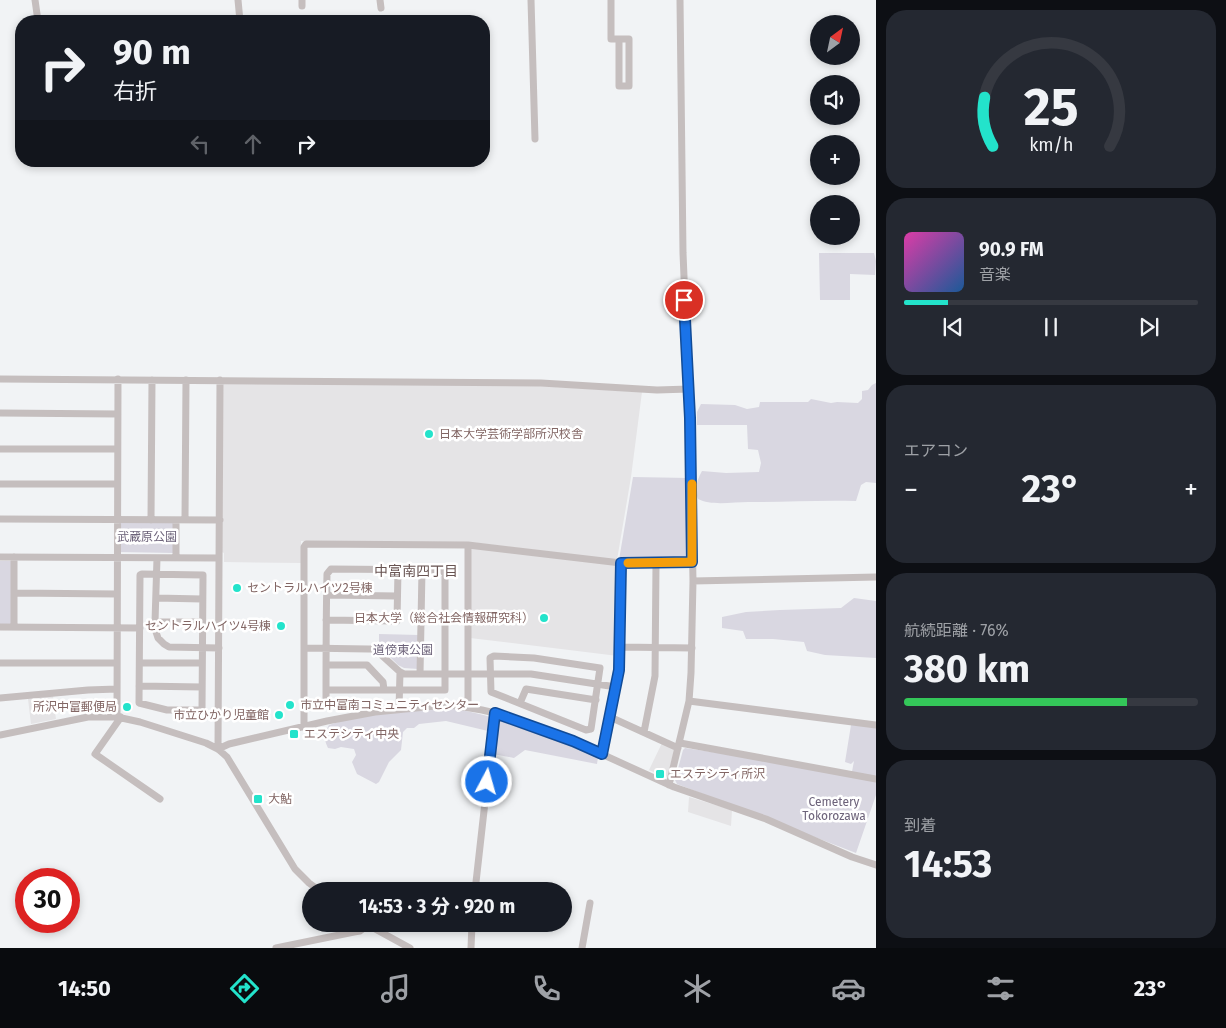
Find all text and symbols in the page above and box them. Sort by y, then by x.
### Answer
north arrow [810,15,860,65]
map controls [810,15,860,245]
text: 90 m [113,31,191,73]
icon: right [30,35,95,100]
button: sound [810,75,860,125]
text: 25 [1024,76,1078,139]
text: 右折 [113,78,157,105]
icon: left [186,130,214,158]
icon: ahead [239,130,267,158]
icon: right [292,130,320,158]
text: km/h [1029,134,1073,156]
button: + [810,135,860,185]
button: − [810,195,860,245]
text: 90.9 FM [979,238,1044,261]
text: 音楽 [979,265,1011,284]
pin [663,279,705,321]
icon: arrive [670,286,698,314]
icon: previous [939,313,967,341]
icon: pause [1037,313,1065,341]
icon: next [1135,313,1163,341]
place label: 日本大学芸術学部所沢校舎 [439,427,583,441]
marker: 日本大学芸術学部所沢校舎 [423,428,435,440]
text: エアコン [904,441,968,460]
text: 23° [1022,466,1081,512]
text: − [904,473,918,506]
text: + [1184,473,1198,506]
park label: 武蔵原公園 [117,530,177,544]
district label: 中富南四丁目 [374,563,458,580]
place label: セントラルハイツ2号棟 [247,581,373,595]
marker: セントラルハイツ2号棟 [231,582,243,594]
place label: 日本大学（総合社会情報研究科） [354,611,534,625]
marker: 日本大学（総合社会情報研究科） [538,612,550,624]
place label: セントラルハイツ4号棟 [145,619,271,633]
marker: セントラルハイツ4号棟 [275,620,287,632]
text: 航続距離 · 76% [904,621,1009,640]
park label: 道傍東公園 [373,643,433,657]
text: 380 km [904,646,1030,692]
place label: 市立中富南コミュニティセンター [300,698,479,712]
marker: 市立中富南コミュニティセンター [284,699,296,711]
place label: 所沢中富郵便局 [33,700,117,714]
marker: 所沢中富郵便局 [121,701,133,713]
place label: 市立ひかり児童館 [173,708,269,722]
marker: 市立ひかり児童館 [273,709,285,721]
place label: エステシティ中央 [304,727,399,741]
marker: エステシティ中央 [288,728,300,740]
position arrow [460,755,512,807]
place label: エステシティ所沢 [670,767,765,781]
marker: エステシティ所沢 [654,768,666,780]
place label: 大鮎 [268,792,292,806]
marker: 大鮎 [252,793,264,805]
park label: Cemetery Tokorozawa [802,795,866,823]
text: 到着 [904,816,936,835]
text: 14:53 [904,841,992,887]
speed limit sign: 30 [15,868,80,933]
text: 14:53 · 3 分 · 920 m [359,895,515,918]
icon: directions [227,971,262,1006]
icon: music [378,971,413,1006]
icon: phone [529,971,564,1006]
icon: climate [680,971,715,1006]
icon: car [831,971,866,1006]
icon: filters [983,971,1018,1006]
text: 14:50 [58,975,111,1002]
text: 23° [1134,975,1168,1002]

